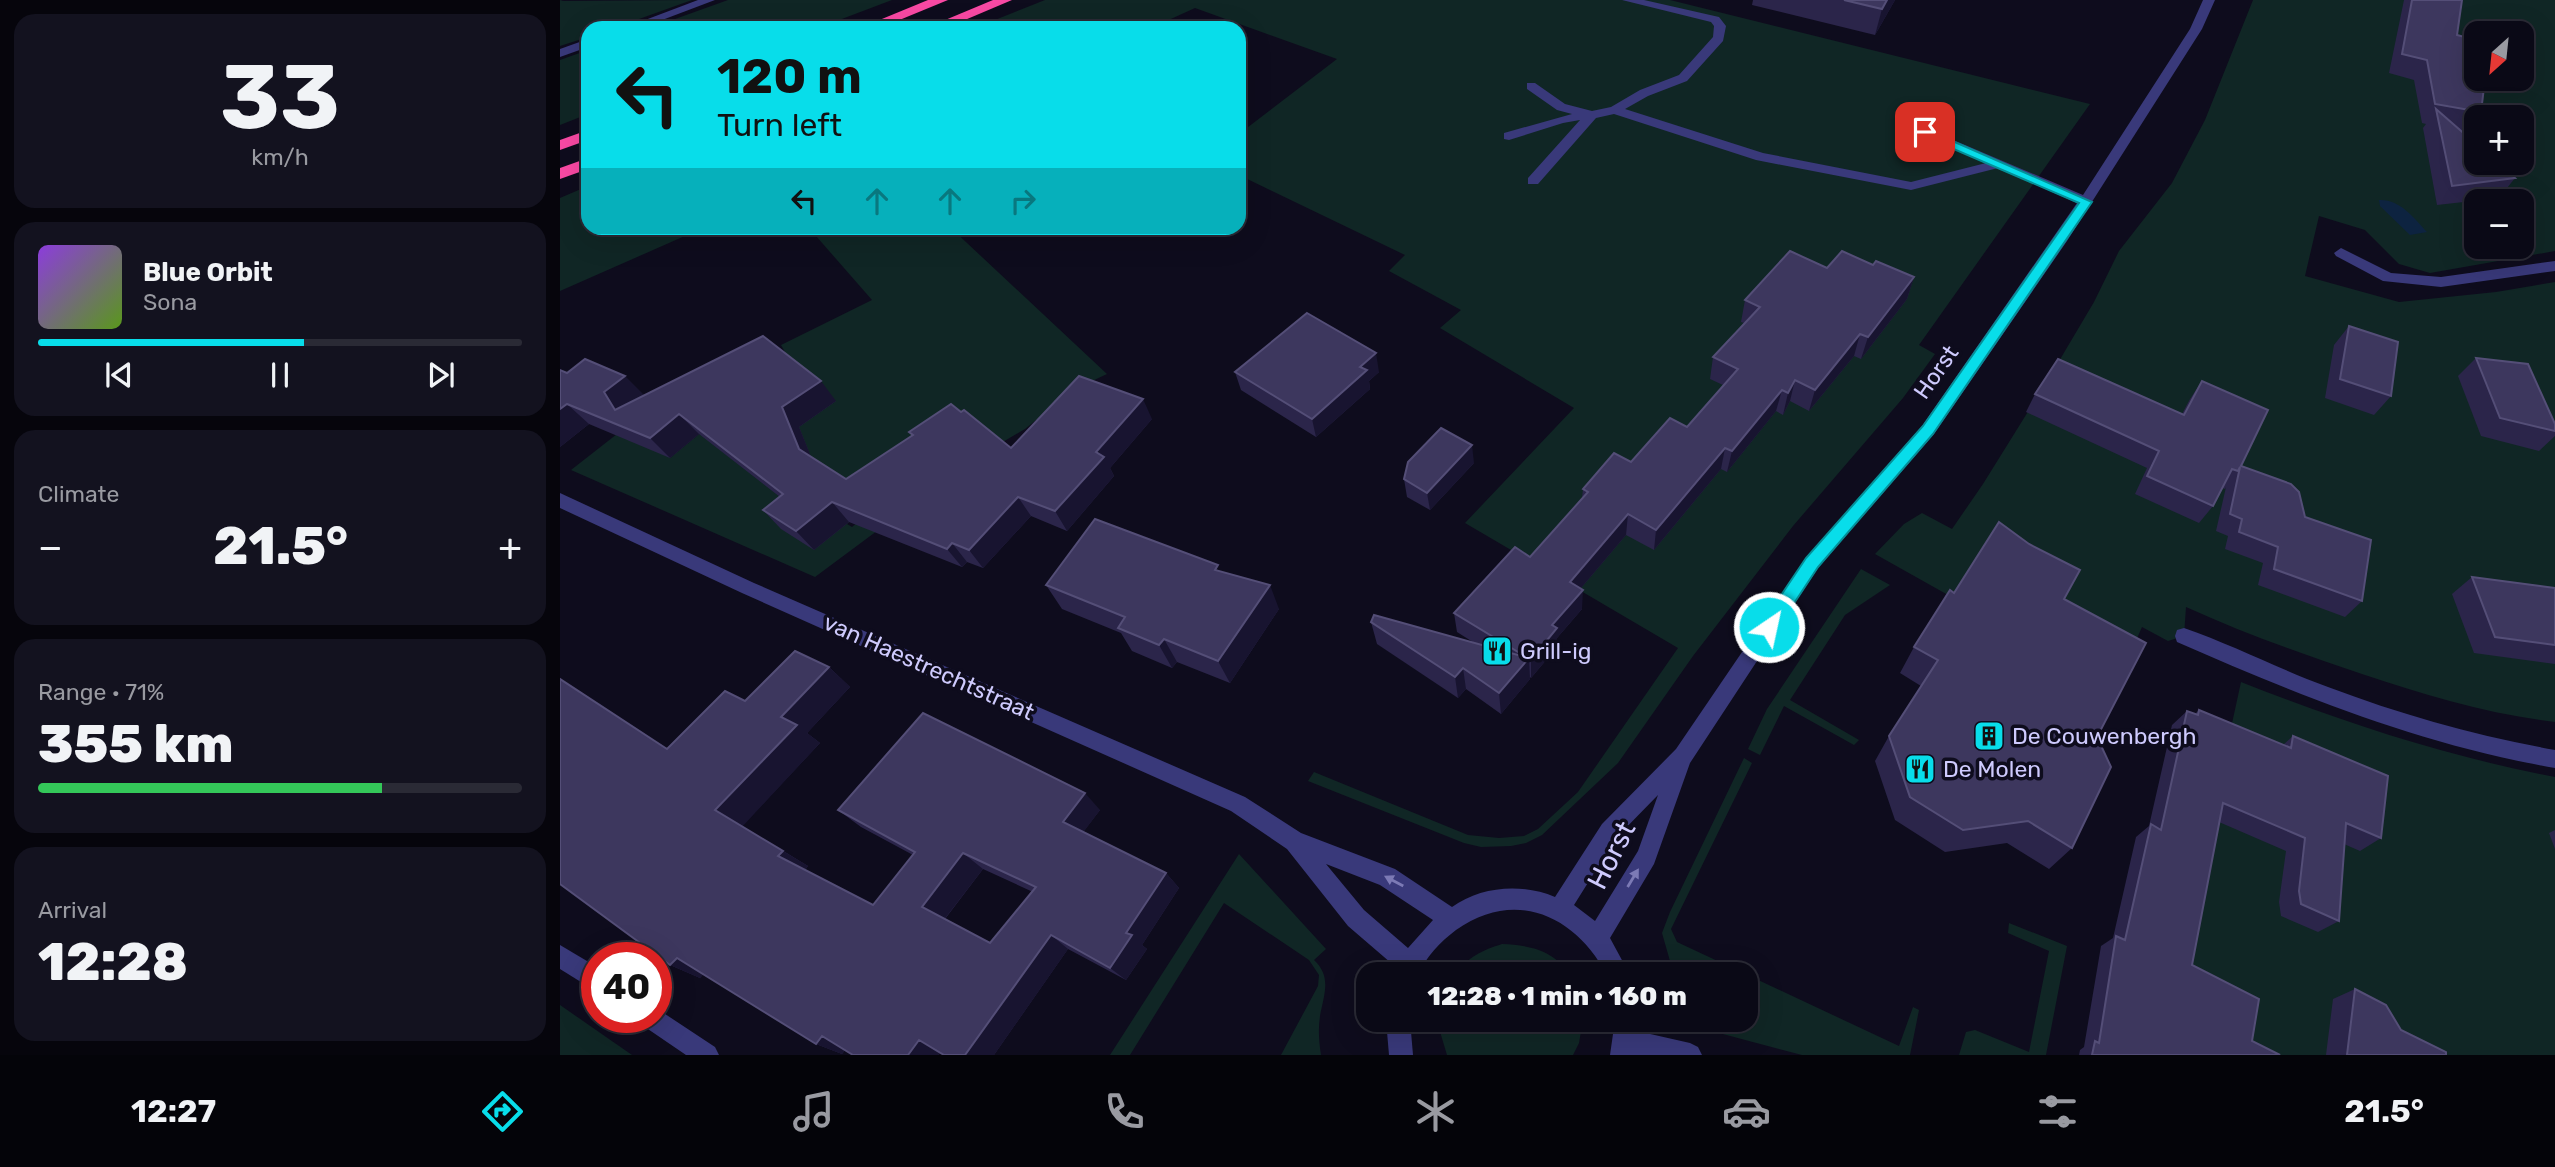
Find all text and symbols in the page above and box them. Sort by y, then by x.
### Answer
north arrow [2464,21,2534,91]
map controls [2464,21,2534,259]
text: 33 [220,43,340,151]
text: 120 m [717,47,862,105]
icon: left [602,49,693,140]
pin [1895,102,1955,162]
button: + [2464,105,2534,175]
text: Turn left [717,106,842,144]
icon: arrive [1906,113,1944,151]
text: km/h [251,143,309,171]
icon: left [785,182,823,220]
icon: ahead [858,182,896,220]
icon: ahead [931,182,969,220]
icon: right [1004,182,1042,220]
button: − [2464,189,2534,259]
text: Blue Orbit [143,257,273,288]
text: Sona [143,288,197,316]
street label: Horst [1908,340,1964,404]
icon: previous [100,356,138,394]
icon: pause [261,356,299,394]
icon: next [422,356,460,394]
text: Climate [38,480,119,508]
text: 21.5° [213,515,348,577]
text: − [38,524,63,570]
text: + [498,524,522,570]
position arrow [1732,590,1806,664]
street label: van Haestrechtstraat [819,608,1039,726]
restaurant icon: Grill-ig [1480,634,1514,668]
place label: Grill-ig [1520,637,1592,665]
text: Range · 71% [38,678,164,706]
text: 355 km [38,713,234,775]
building icon: De Couwenbergh [1972,719,2006,753]
place label: De Couwenbergh [2012,722,2196,750]
restaurant icon: De Molen [1903,752,1937,786]
place label: De Molen [1943,755,2041,783]
street label: Horst [1580,816,1642,895]
one-way arrow [1627,869,1639,888]
one-way arrow [1383,876,1403,888]
text: Arrival [38,896,107,924]
text: 12:28 [38,931,188,993]
speed limit sign: 40 [581,942,672,1033]
text: 12:28 · 1 min · 160 m [1427,981,1687,1012]
icon: directions [478,1087,527,1136]
icon: music [789,1087,838,1136]
icon: phone [1100,1087,1149,1136]
icon: climate [1411,1087,1460,1136]
icon: car [1722,1087,1771,1136]
icon: filters [2033,1087,2082,1136]
text: 12:27 [131,1092,216,1130]
text: 21.5° [2344,1092,2424,1130]

